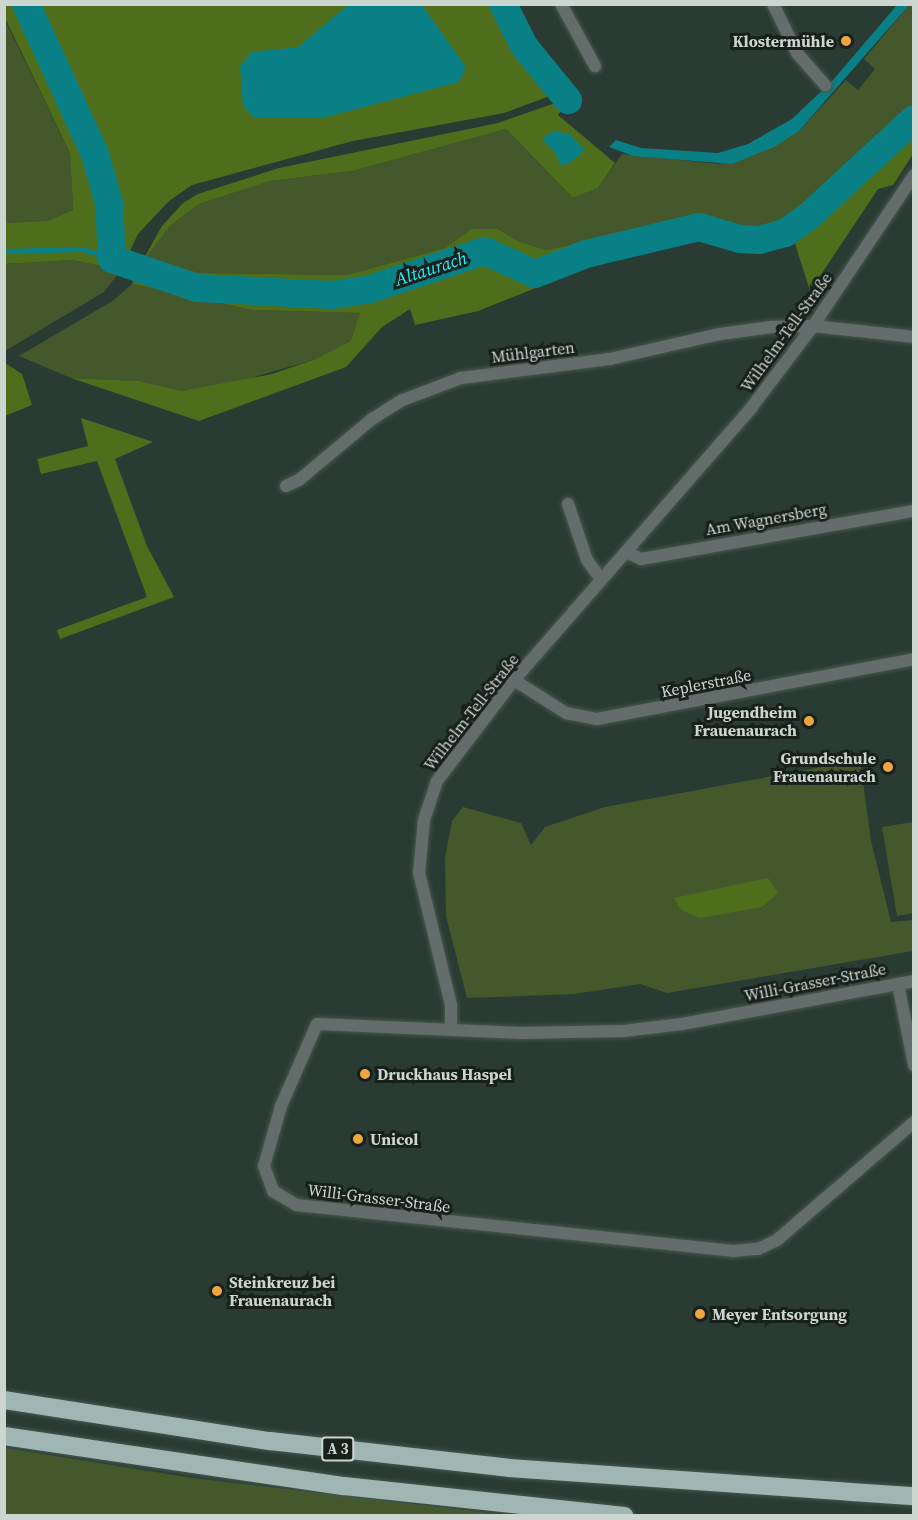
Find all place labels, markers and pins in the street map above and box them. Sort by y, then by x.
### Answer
place label: Klostermühle [732,31,834,51]
marker: Klostermühle [839,34,853,48]
place label: Jugendheim Frauenaurach [694,702,797,740]
marker: Jugendheim Frauenaurach [802,714,816,728]
place label: Grundschule Frauenaurach [773,748,876,786]
marker: Grundschule Frauenaurach [881,760,895,774]
place label: Druckhaus Haspel [377,1064,512,1084]
marker: Druckhaus Haspel [358,1067,372,1081]
place label: Unicol [370,1129,418,1149]
marker: Unicol [351,1132,365,1146]
place label: Steinkreuz bei Frauenaurach [229,1272,335,1310]
marker: Steinkreuz bei Frauenaurach [210,1284,224,1298]
place label: Meyer Entsorgung [712,1304,847,1324]
marker: Meyer Entsorgung [693,1307,707,1321]

